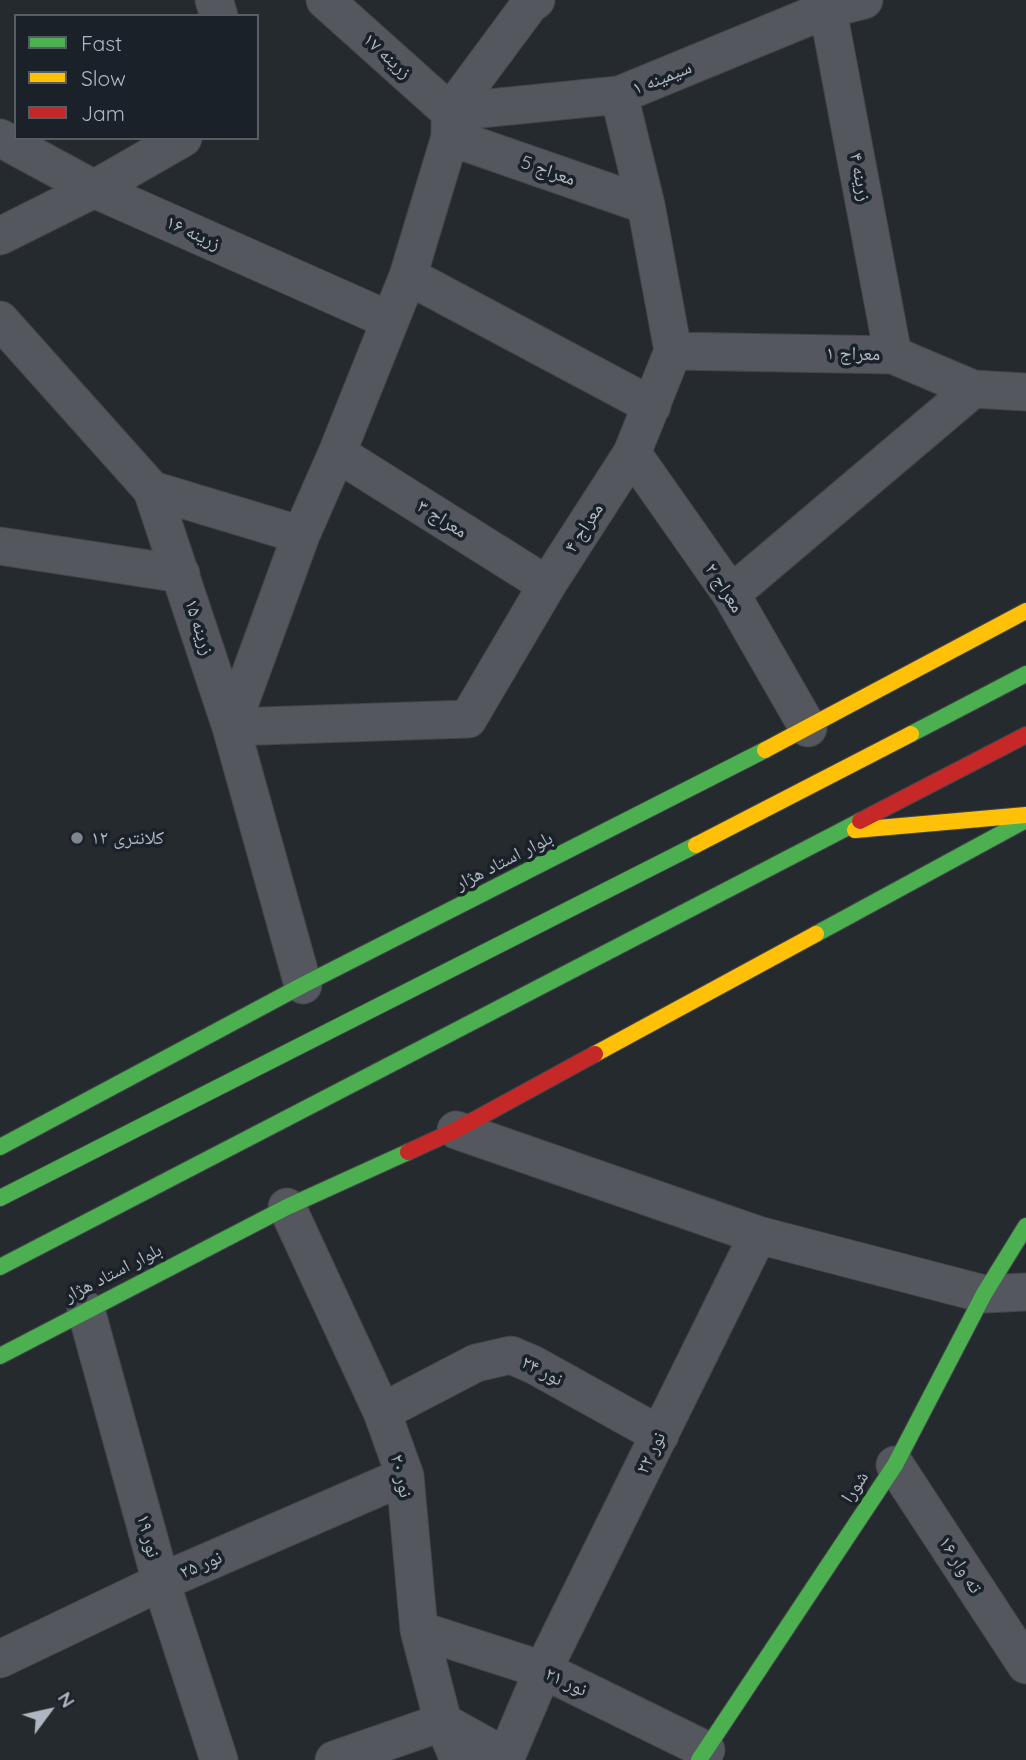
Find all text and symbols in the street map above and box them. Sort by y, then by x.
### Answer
legend [14,14,259,140]
street label: زرینه ۱۷ [358,28,416,84]
text: Fast [81,30,122,56]
street label: سیمینه ۱ [629,56,695,100]
text: Slow [81,65,126,91]
text: Jam [81,100,125,126]
street label: معراج 5 [518,151,578,191]
street label: زرینه ۴ [844,151,876,203]
street label: زرینه ۱۶ [162,211,224,255]
street label: معراج ۱ [826,342,880,366]
street label: معراج ۳ [413,495,471,543]
street label: معراج ۴ [560,499,608,557]
street label: معراج ۲ [700,559,748,617]
street label: زرینه ۱۵ [179,596,219,658]
place label: کلانتری ۱۲ [91,827,164,849]
street label: بلوار استاد هژار [451,827,557,895]
marker: کلانتری ۱۲ [69,830,85,846]
street label: بلوار استاد هژار [60,1239,166,1307]
street label: نور ۲۴ [517,1351,567,1391]
street label: نور ۲۲ [631,1428,671,1478]
street label: نور ۲۰ [385,1452,417,1500]
street label: شورا [836,1467,874,1507]
street label: نور ۱۹ [131,1512,165,1560]
street label: ته وار ۱۶ [933,1532,987,1598]
street label: نور ۲۵ [176,1546,226,1584]
street label: نور ۲۱ [541,1662,591,1702]
north arrow [14,1676,84,1746]
text: N [53,1687,80,1712]

